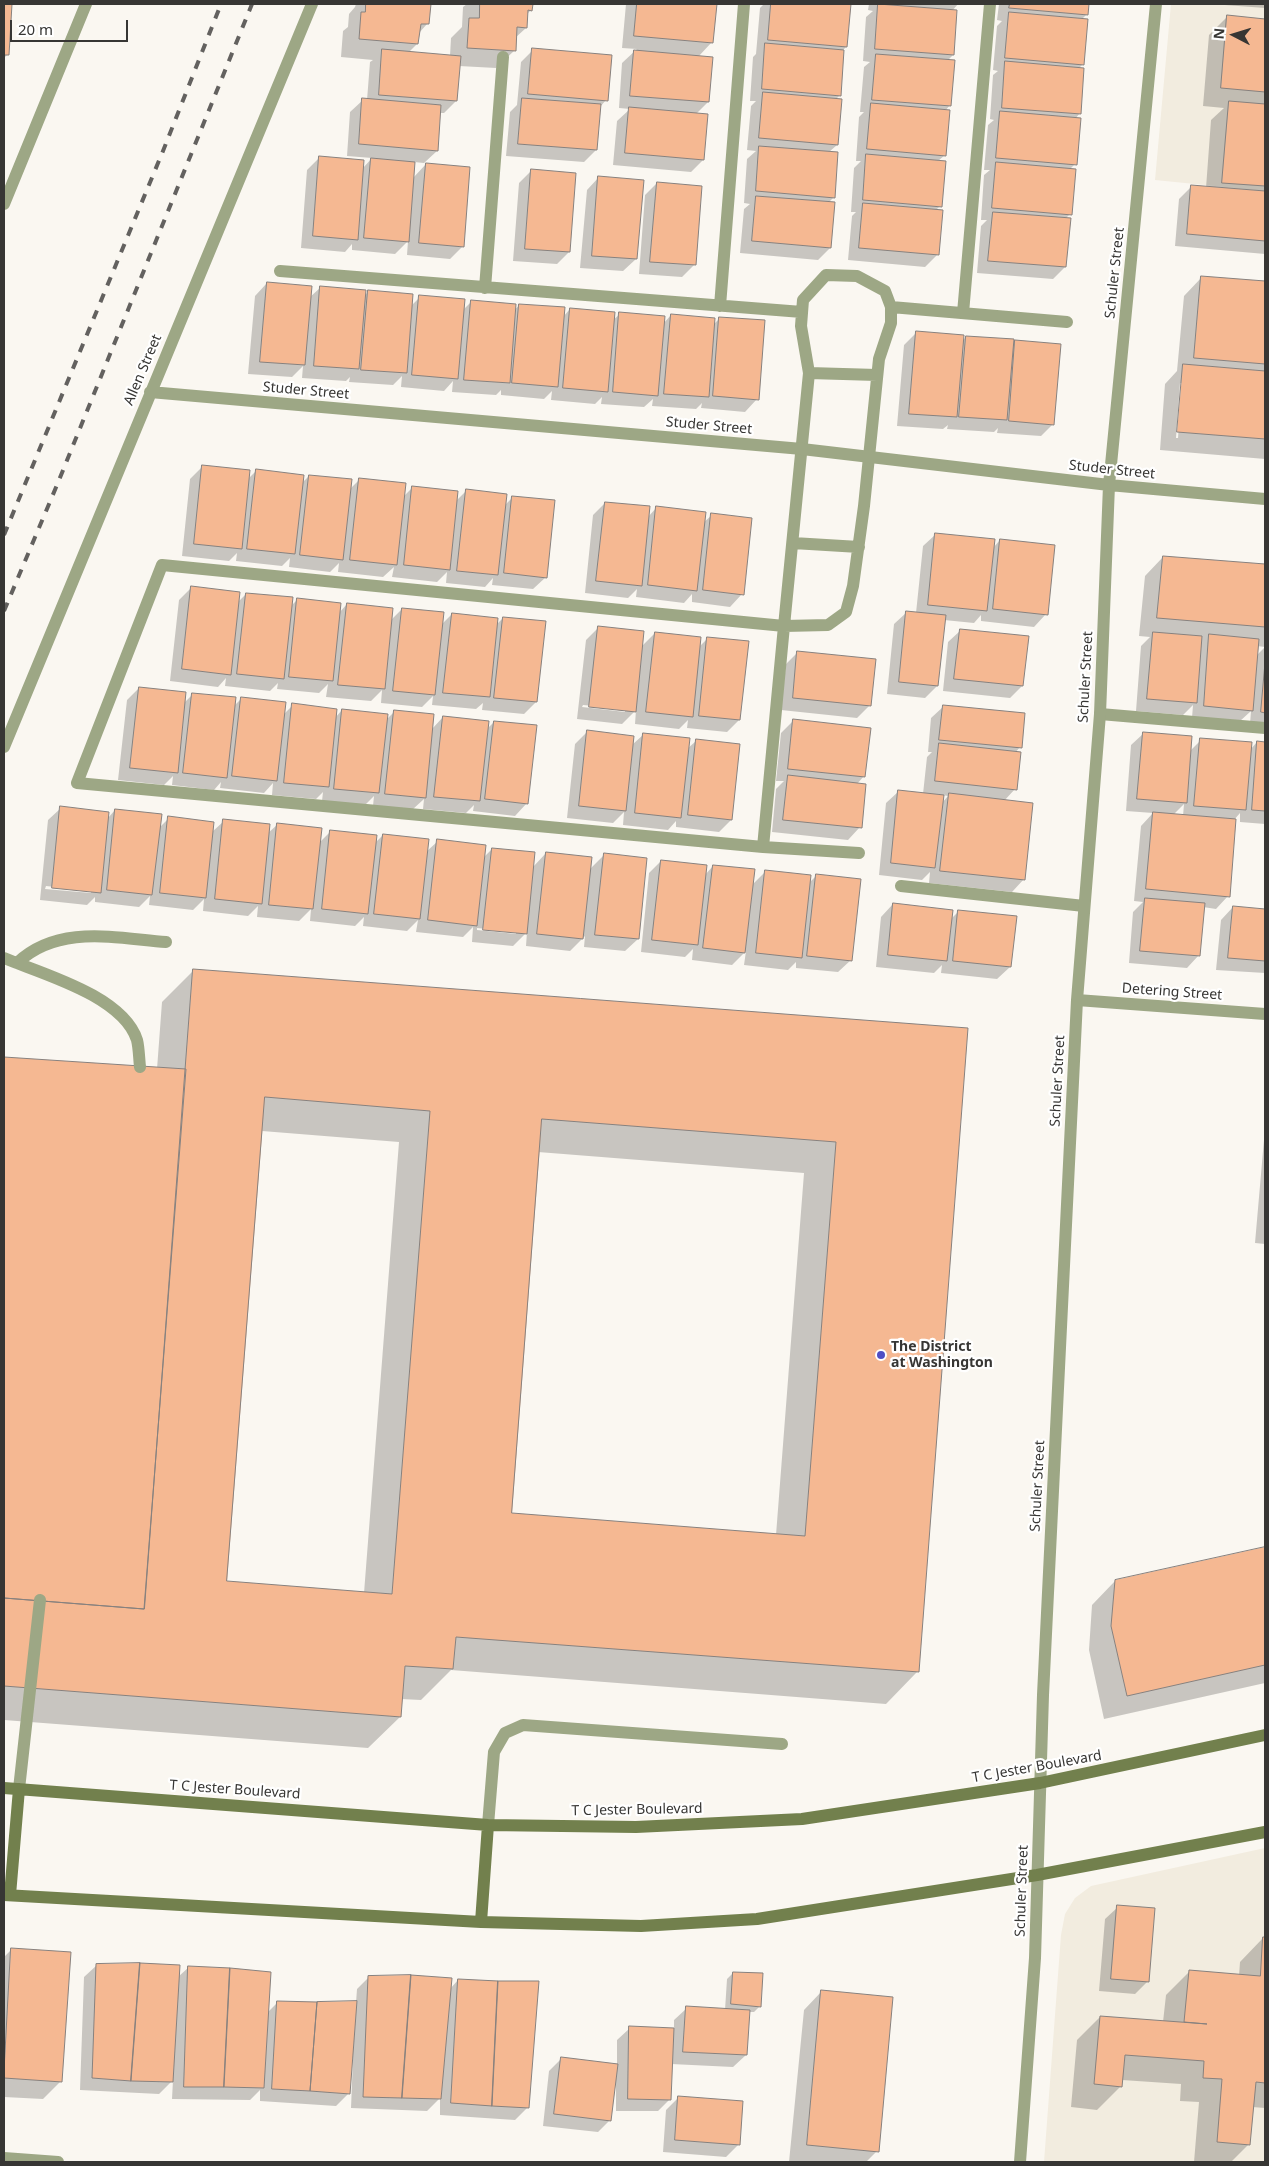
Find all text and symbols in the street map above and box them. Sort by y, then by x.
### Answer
scale bar [12,10,130,42]
north arrow [1209,10,1259,60]
text: 20 m [18,19,53,39]
text: N [1209,27,1229,40]
street label: Schuler Street [1102,227,1128,319]
street label: Allen Street [121,332,165,408]
street label: Studer Street [262,379,350,403]
street label: Studer Street [665,414,753,438]
street label: Studer Street [1068,457,1156,483]
street label: Schuler Street [1075,631,1097,723]
street label: Detering Street [1121,980,1223,1004]
street label: Schuler Street [1047,1035,1069,1127]
place label: The District at Washington [891,1339,993,1371]
marker: The District at Washington [875,1349,887,1361]
street label: Schuler Street [1027,1440,1049,1532]
street label: T C Jester Boulevard [971,1747,1103,1787]
street label: T C Jester Boulevard [169,1777,301,1803]
street label: T C Jester Boulevard [571,1800,703,1820]
street label: Schuler Street [1012,1845,1032,1937]

